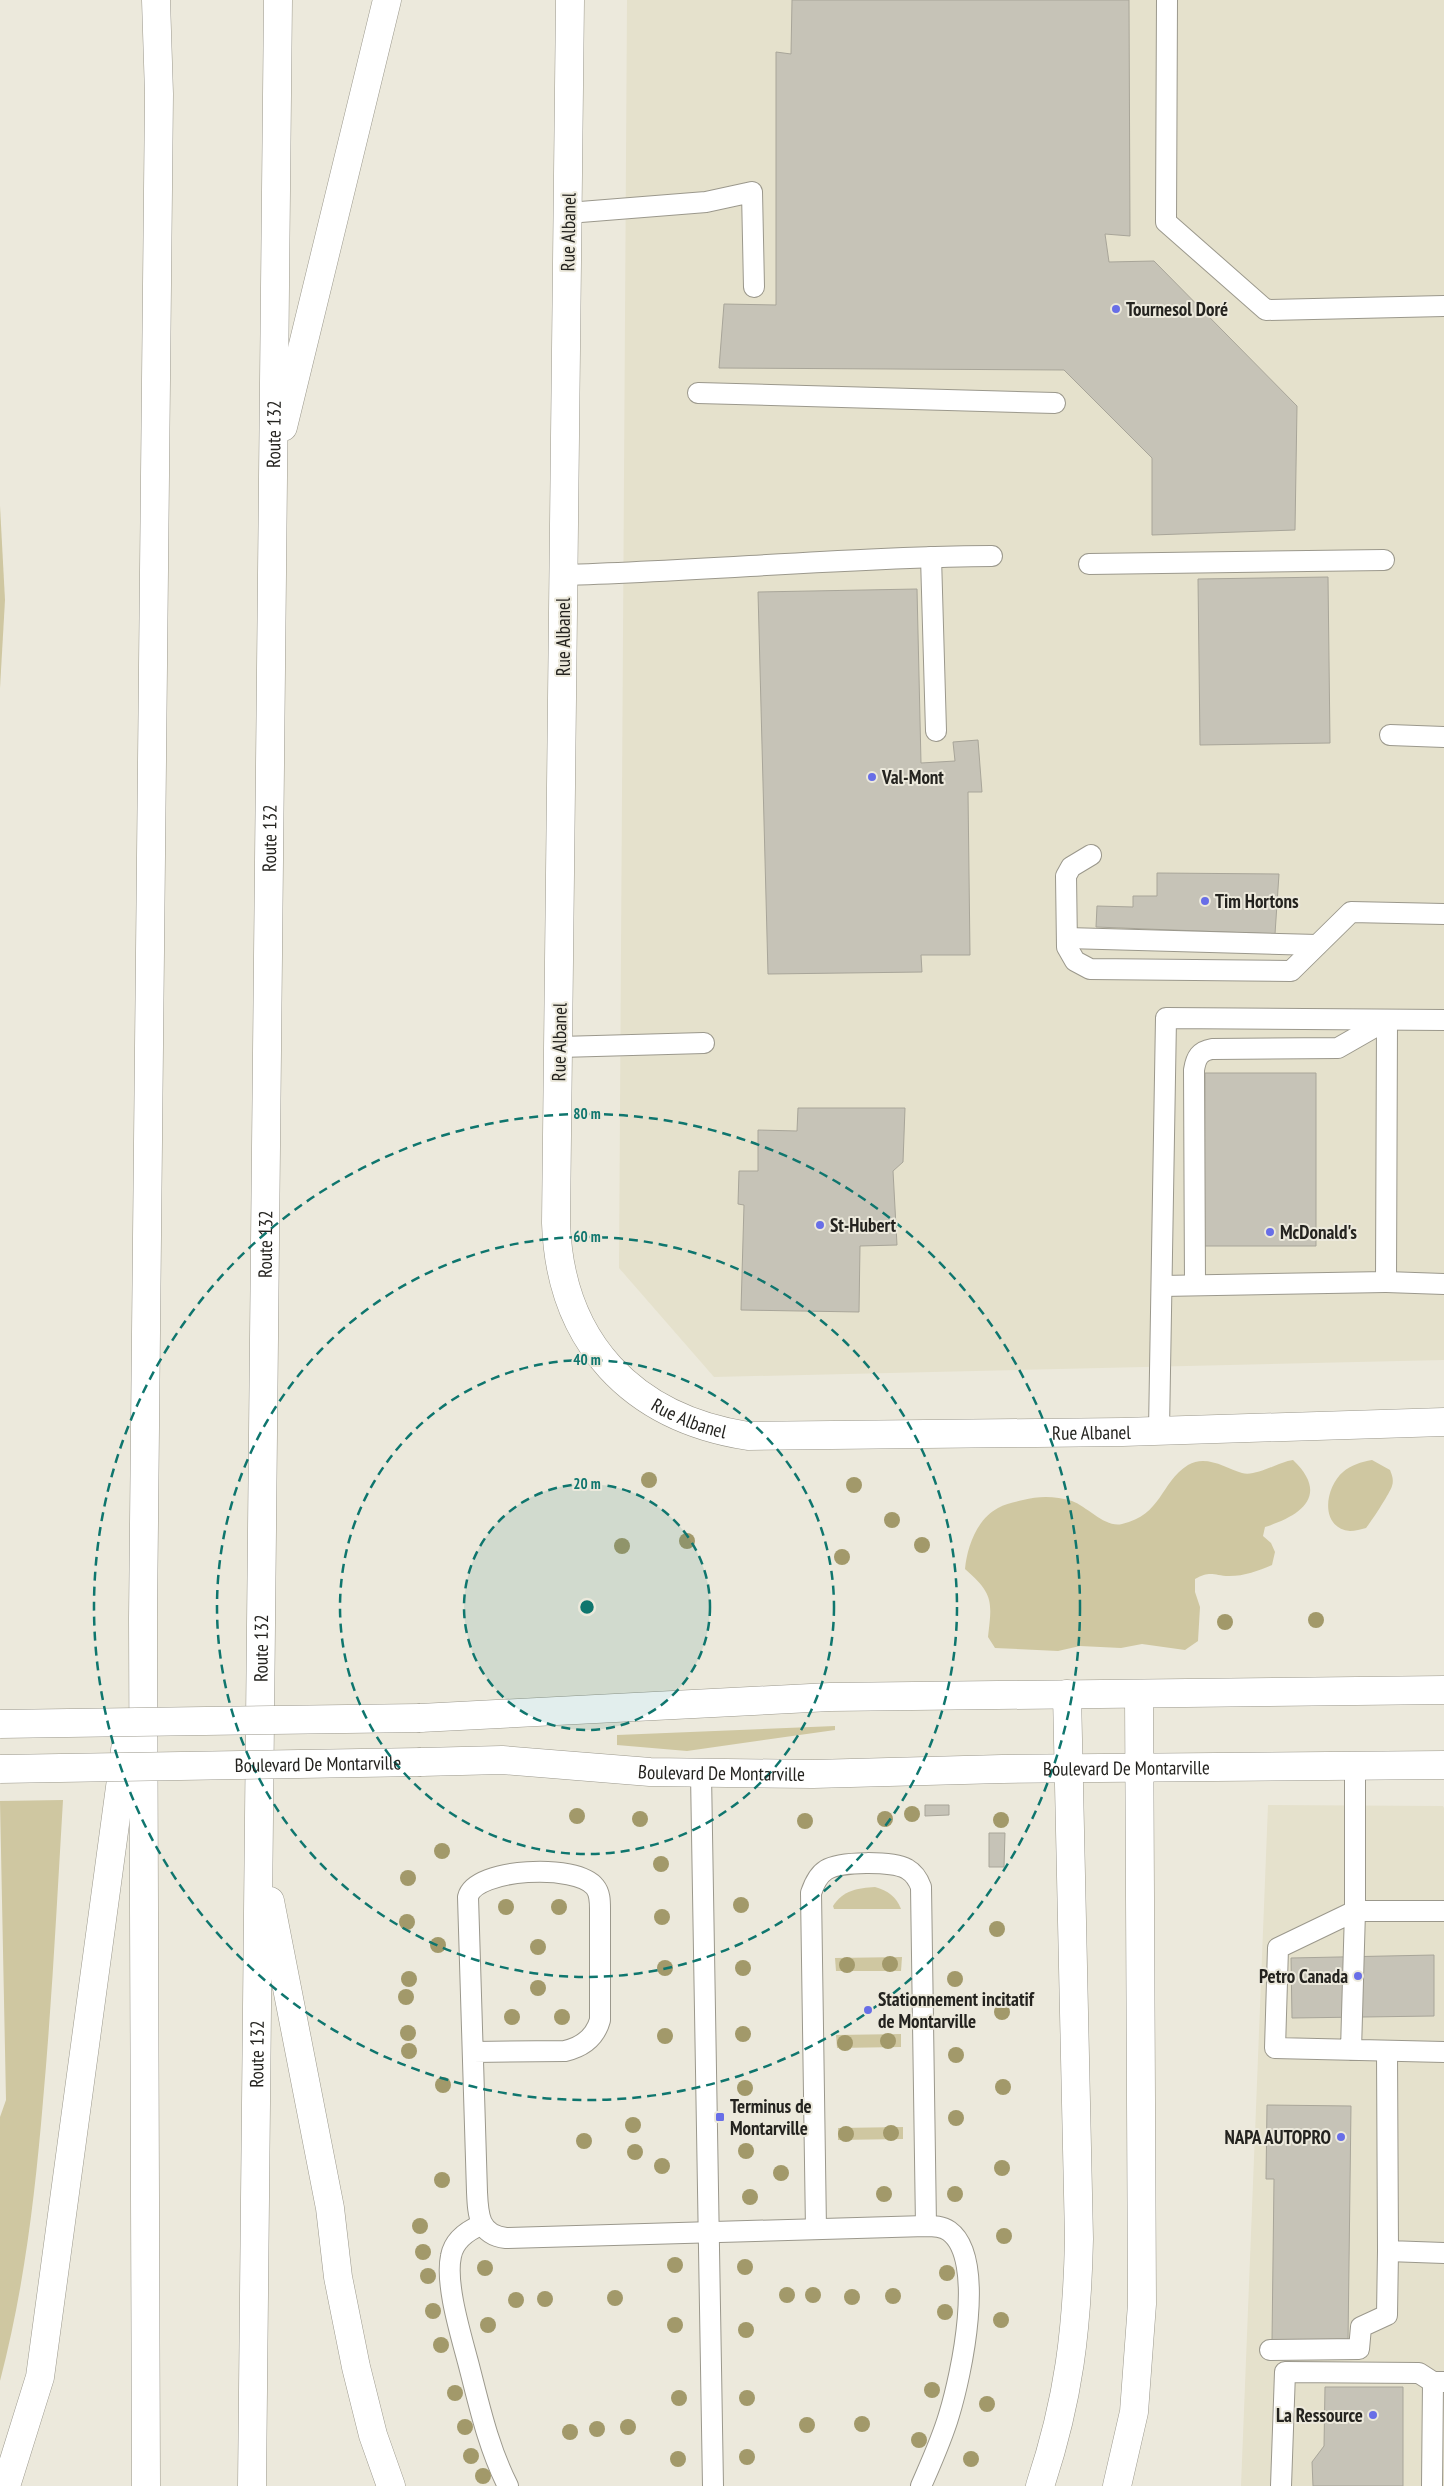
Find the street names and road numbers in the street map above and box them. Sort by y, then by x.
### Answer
street label: Rue Albanel [555,192,581,272]
street label: Route 132 [261,400,286,468]
street label: Rue Albanel [551,597,575,676]
street label: Route 132 [257,804,282,872]
street label: Rue Albanel [546,1002,572,1082]
street label: Route 132 [253,1210,277,1278]
street label: Rue Albanel [647,1392,729,1444]
street label: Rue Albanel [1052,1420,1132,1445]
street label: Route 132 [248,1614,273,1682]
street label: Boulevard De Montarville [234,1750,402,1777]
street label: Boulevard De Montarville [1043,1755,1210,1781]
street label: Boulevard De Montarville [637,1759,805,1786]
street label: Route 132 [244,2020,269,2088]

